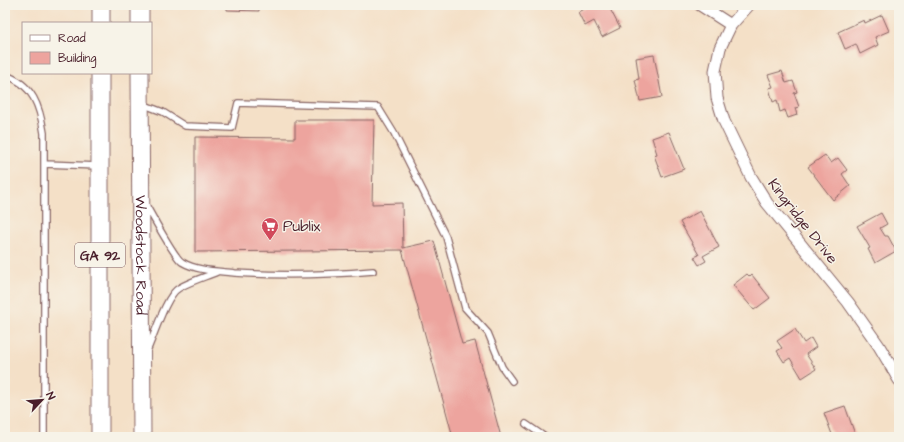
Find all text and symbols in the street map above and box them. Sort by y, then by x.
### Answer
legend [22,22,152,74]
text: Road [58,30,86,47]
text: Building [58,50,96,68]
street label: Kingridge Drive [762,174,843,269]
street label: Woodstock Road [130,195,151,315]
supermarket icon: Publix [260,216,280,241]
place label: Publix [283,216,321,237]
road number: GA 92 [75,243,125,267]
north arrow [22,380,62,420]
text: N [42,389,59,402]

